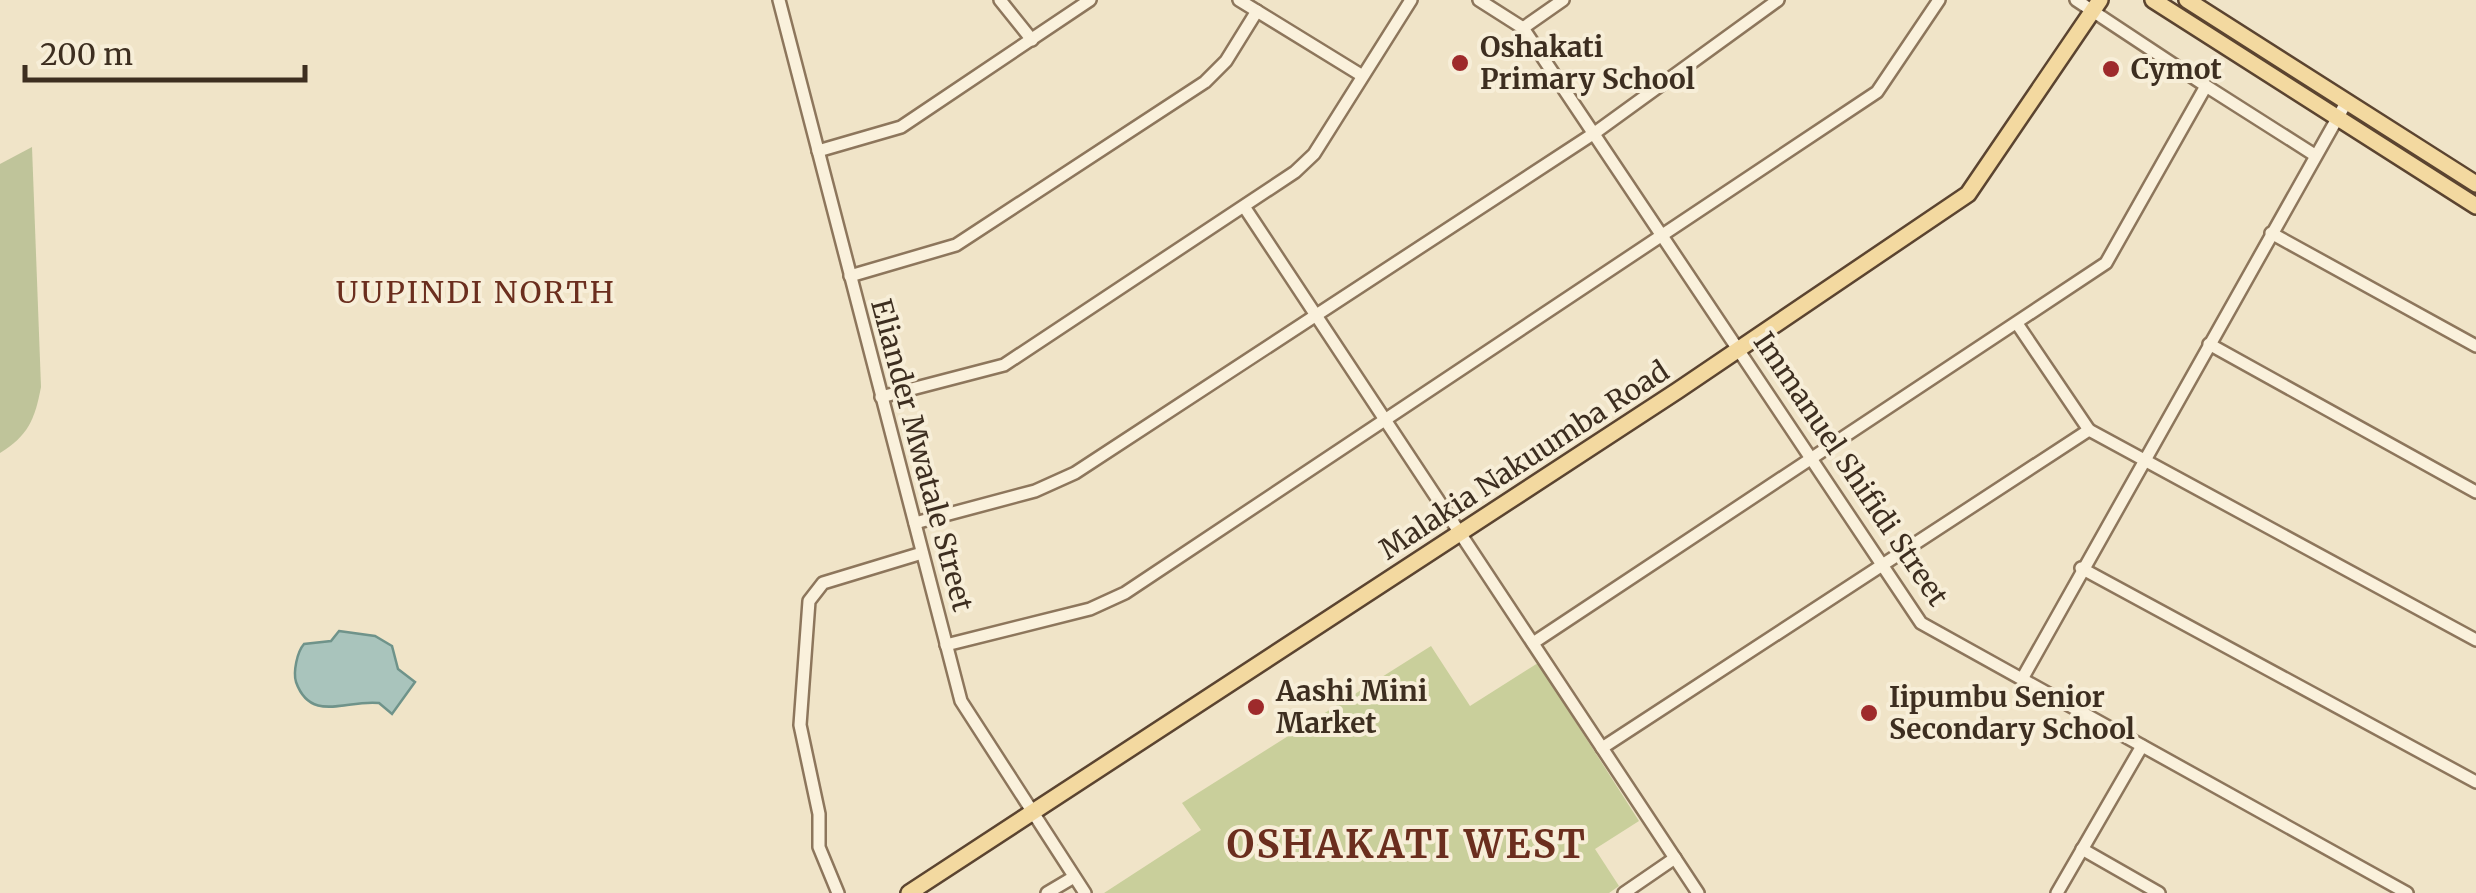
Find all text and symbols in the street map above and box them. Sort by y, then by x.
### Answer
scale bar [25,20,305,82]
place label: Oshakati Primary School [1480,29,1695,97]
text: 200 m [40,35,133,73]
place label: Cymot [2131,51,2222,87]
marker: Oshakati Primary School [1449,52,1471,74]
marker: Cymot [2100,58,2122,80]
district label: UUPINDI NORTH [336,273,616,311]
street label: Eliander Mwatale Street [863,295,981,615]
street label: Immanuel Shifidi Street [1746,325,1956,613]
street label: Malakia Nakuumba Road [1372,353,1676,567]
place label: Aashi Mini Market [1275,673,1427,741]
place label: Iipumbu Senior Secondary School [1889,679,2135,747]
marker: Aashi Mini Market [1245,696,1267,718]
marker: Iipumbu Senior Secondary School [1858,702,1880,724]
district label: OSHAKATI WEST [1226,821,1588,868]

